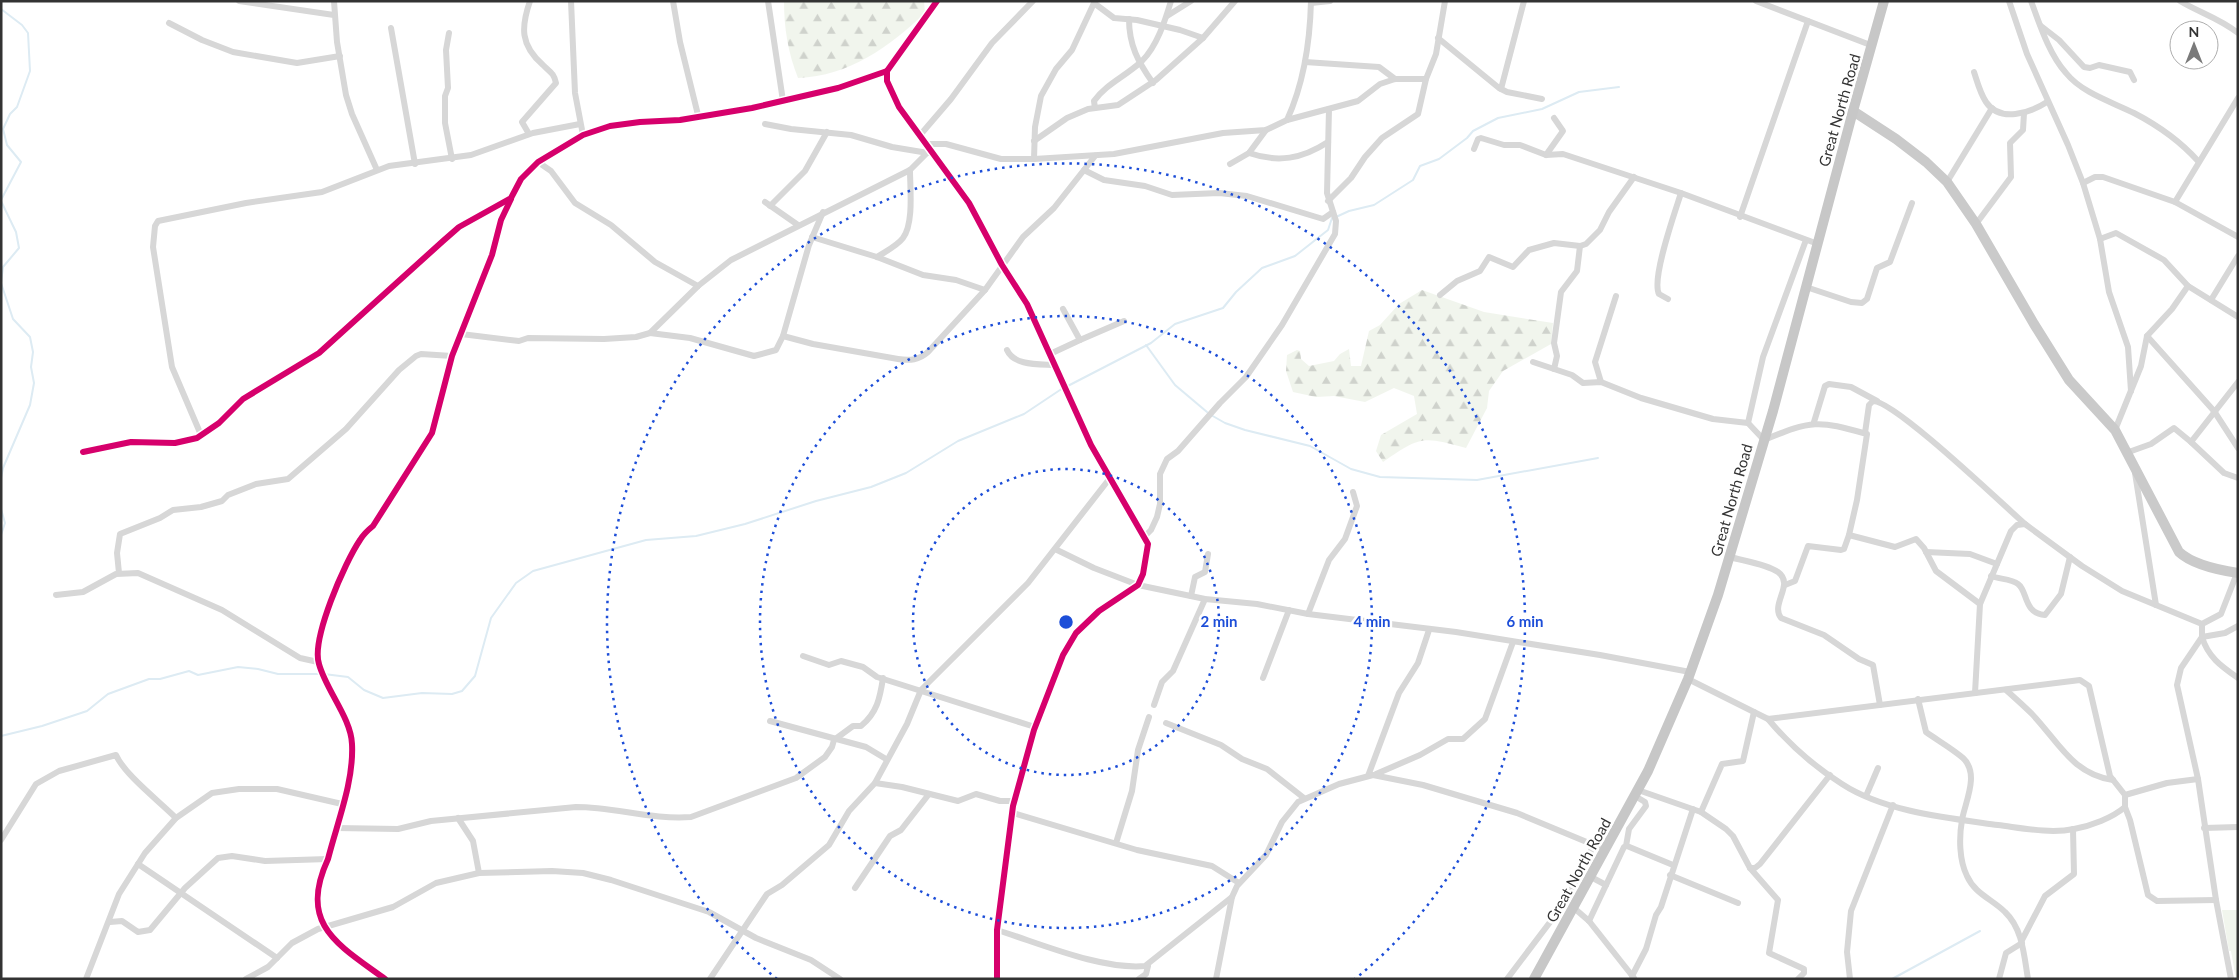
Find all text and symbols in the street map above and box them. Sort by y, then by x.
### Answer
north arrow [2169,20,2219,70]
text: N [2189,23,2199,40]
street label: Great North Road [1814,52,1864,168]
street label: Great North Road [1706,442,1756,558]
text: 2 min [1200,612,1238,630]
text: 4 min [1353,612,1391,630]
text: 6 min [1506,612,1544,630]
centre of rings [1057,613,1075,631]
street label: Great North Road [1542,815,1614,925]

